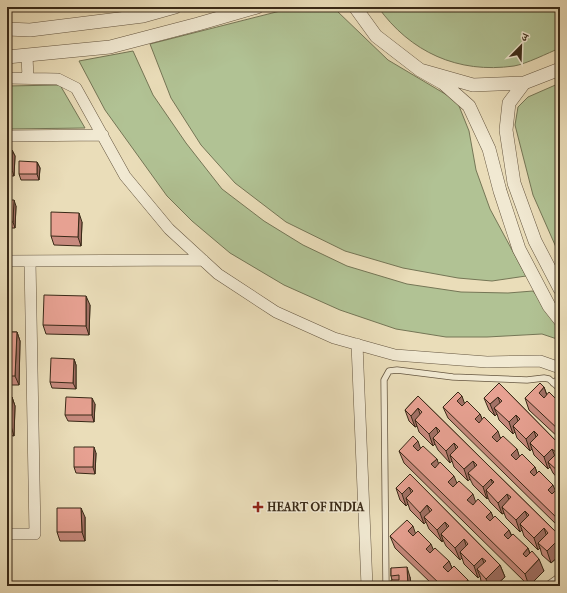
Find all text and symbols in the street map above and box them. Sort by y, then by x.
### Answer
north arrow [501,26,541,66]
text: उ [519,30,531,45]
place label: HEART OF INDIA [267,500,365,514]
marker: HEART OF INDIA [252,501,264,513]

